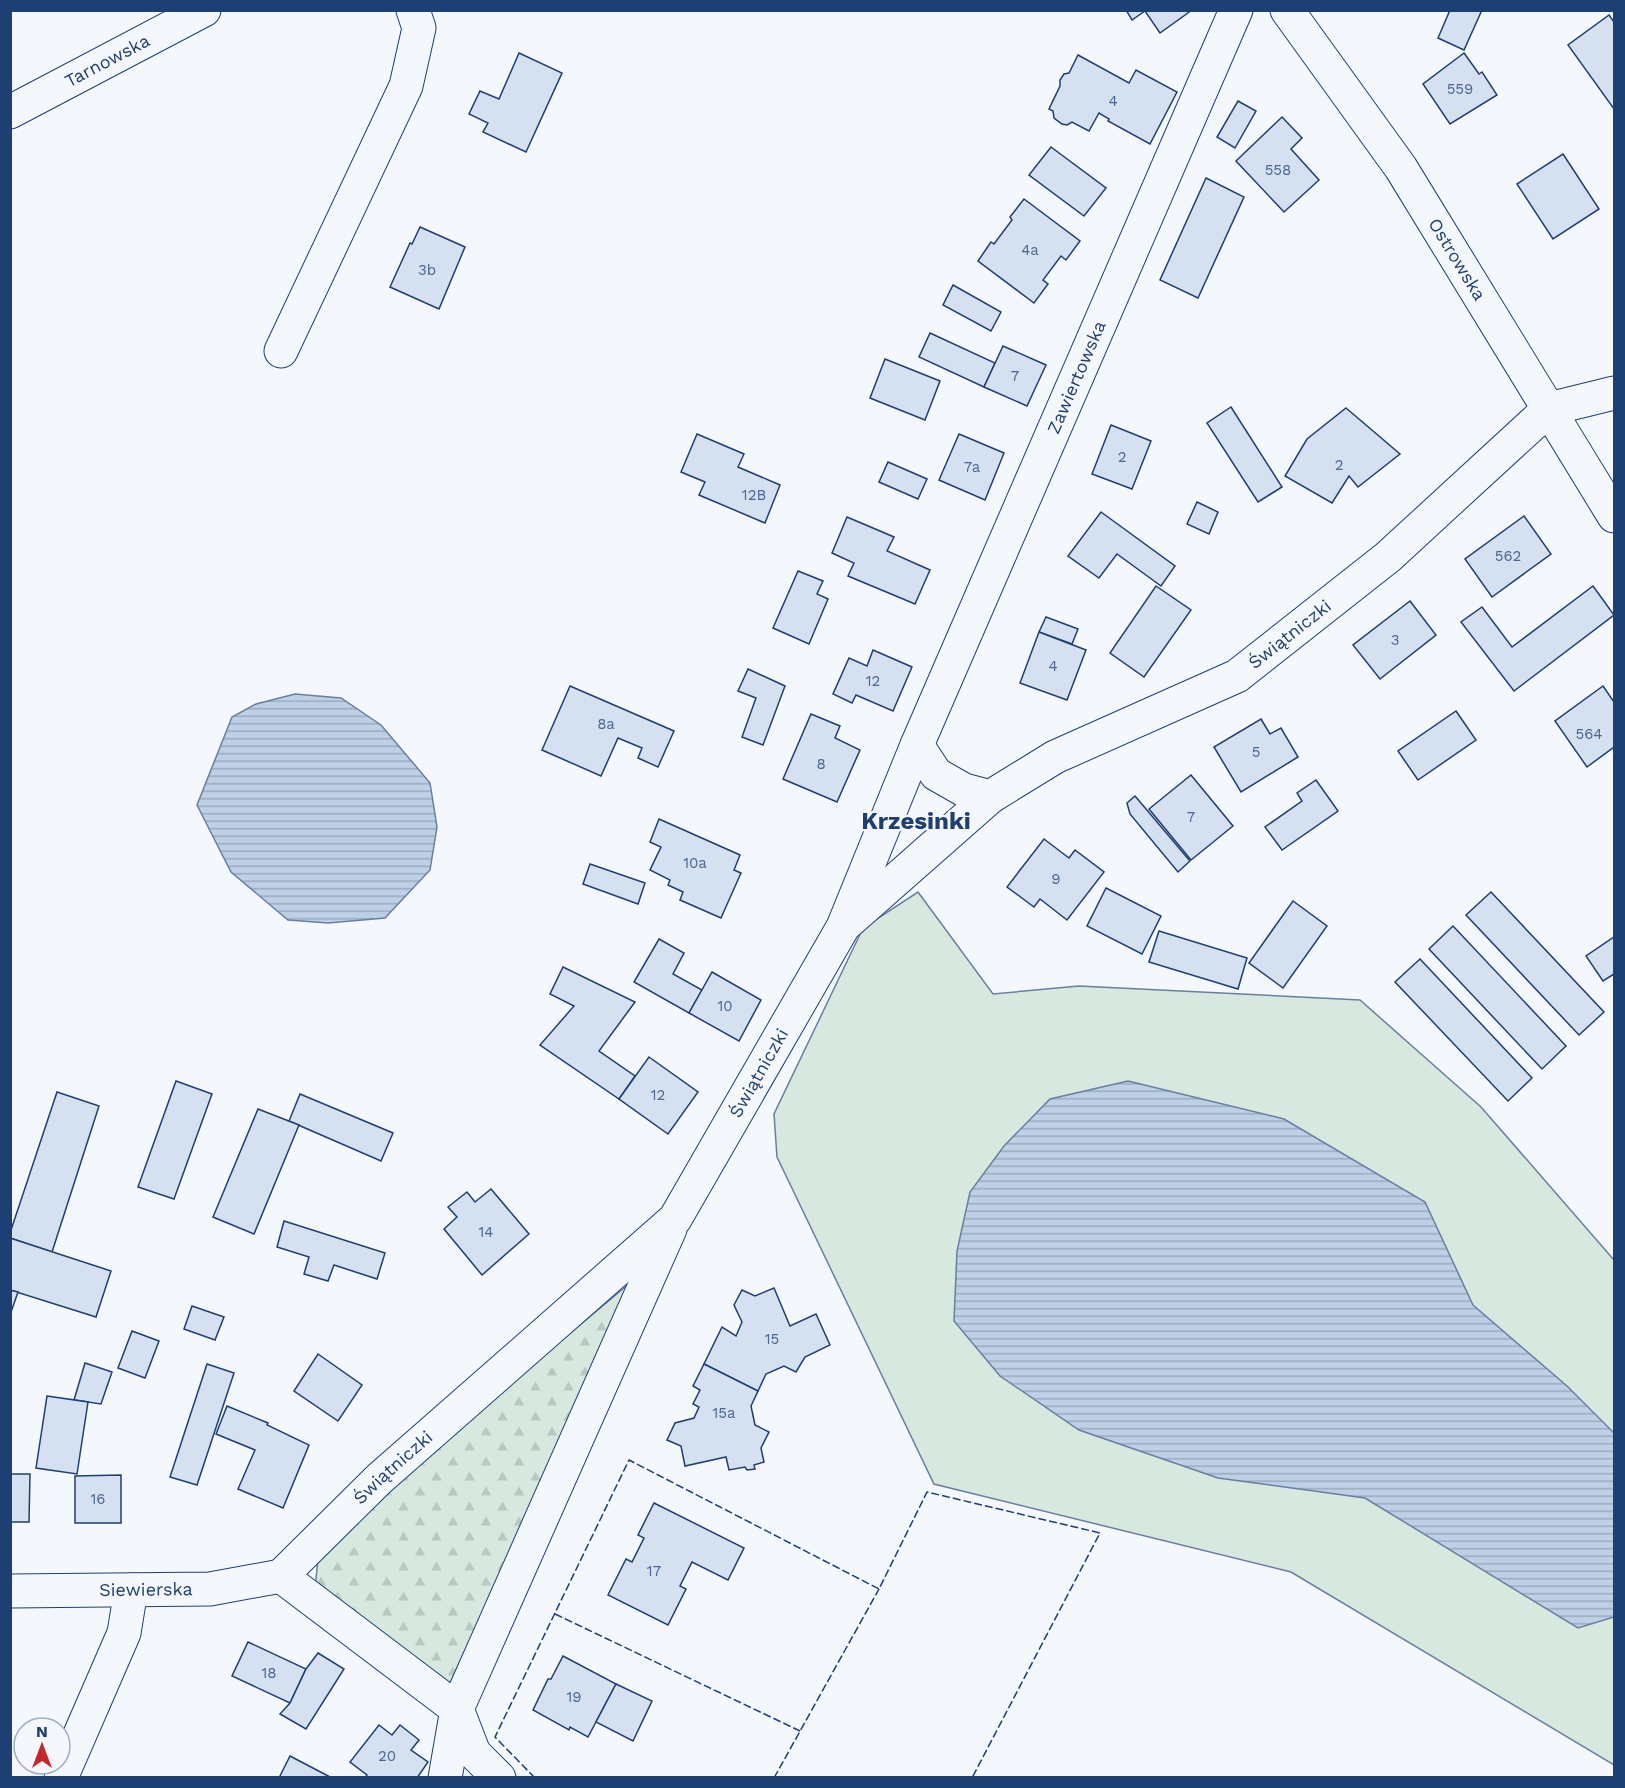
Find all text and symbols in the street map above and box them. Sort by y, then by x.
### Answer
street label: Tarnowska [61,29,153,91]
house number: 559 [1447,80,1473,98]
house number: 4 [1108,92,1118,110]
house number: 558 [1265,161,1291,179]
street label: Ostrowska [1424,214,1491,304]
house number: 4a [1021,241,1039,259]
house number: 3b [418,261,436,279]
street label: Zawiertowska [1042,317,1110,437]
house number: 7 [1011,367,1019,385]
house number: 2 [1118,448,1126,466]
house number: 2 [1335,456,1343,474]
house number: 7a [964,458,981,476]
house number: 12B [742,486,766,504]
house number: 562 [1495,547,1521,565]
street label: Świątniczki [1244,595,1335,673]
house number: 3 [1391,631,1399,649]
house number: 4 [1048,657,1058,675]
house number: 12 [866,672,880,690]
house number: 8a [597,715,615,733]
house number: 564 [1575,725,1603,743]
house number: 5 [1252,743,1260,761]
house number: 8 [816,755,826,773]
district label: Krzesinki [861,807,971,835]
house number: 7 [1187,808,1195,826]
house number: 10a [683,854,707,872]
house number: 9 [1051,870,1061,888]
house number: 10 [717,997,733,1015]
street label: Świątniczki [725,1025,792,1121]
house number: 12 [651,1086,665,1104]
house number: 14 [478,1223,494,1241]
house number: 15 [765,1330,779,1348]
house number: 15a [712,1404,736,1422]
street label: Świątniczki [349,1426,437,1508]
house number: 16 [91,1490,105,1508]
house number: 17 [647,1562,661,1580]
street label: Siewierska [99,1578,193,1600]
house number: 18 [261,1664,277,1682]
house number: 19 [566,1688,582,1706]
north arrow [12,1716,72,1776]
text: N [36,1722,48,1741]
house number: 20 [378,1747,396,1765]

